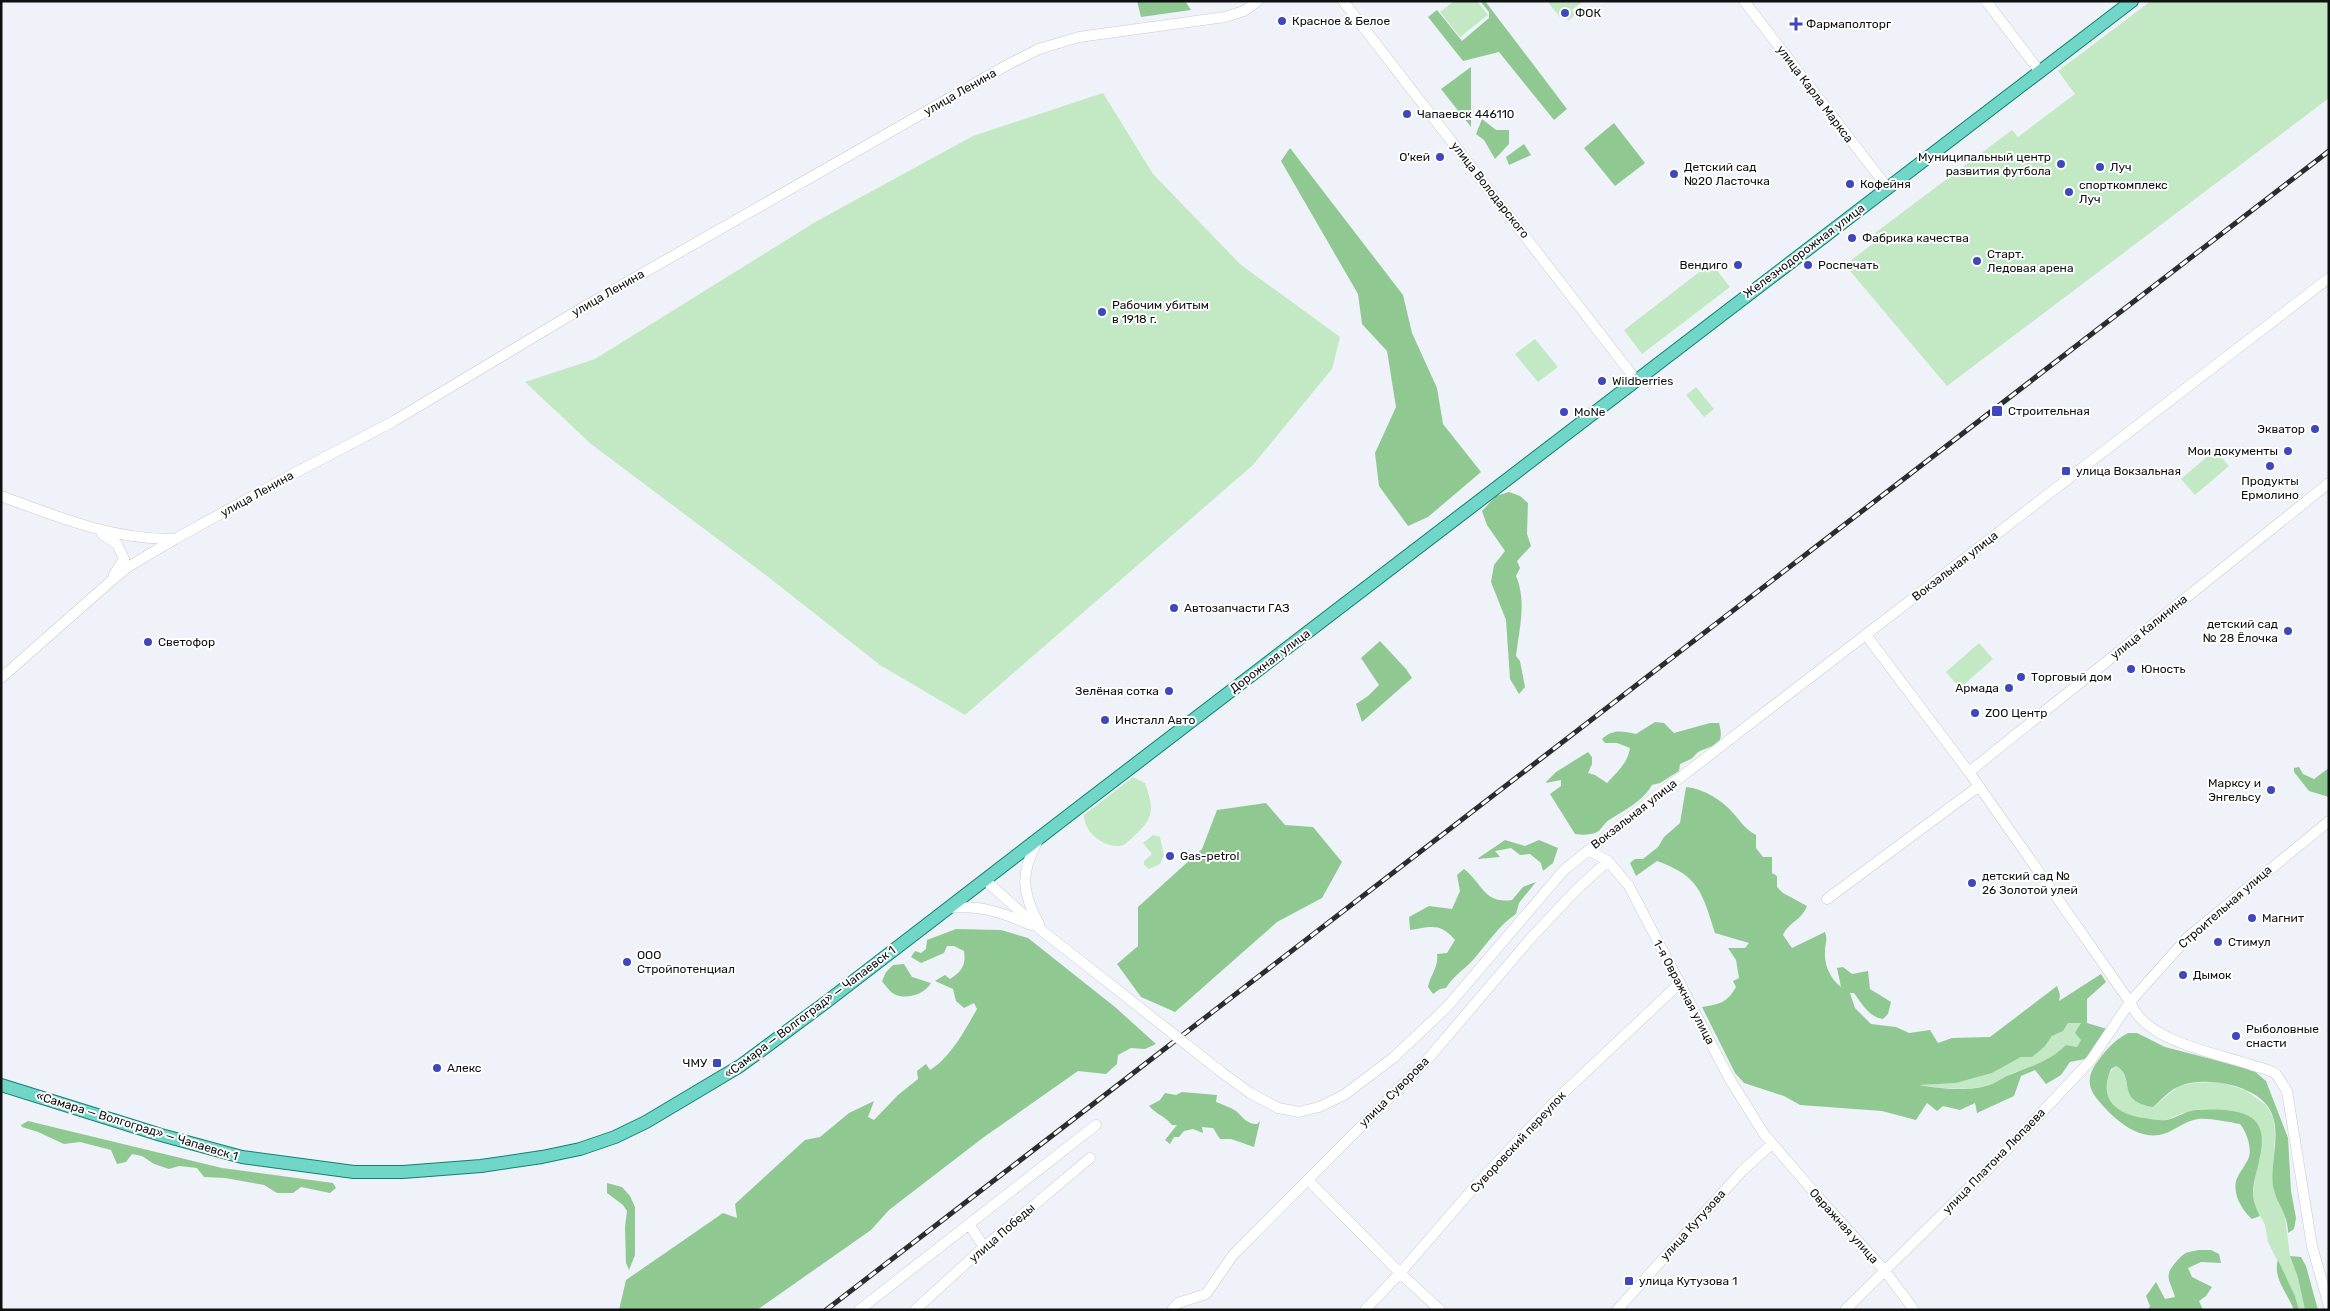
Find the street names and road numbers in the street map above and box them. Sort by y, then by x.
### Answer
street label: улица Карла Маркса [1774,43,1856,145]
street label: улица Ленина [921,66,999,118]
street label: улица Володарского [1448,139,1532,241]
street label: Железнодорожная улица [1741,201,1867,301]
street label: улица Ленина [569,267,647,319]
street label: улица Ленина [218,468,296,520]
street label: Вокзальная улица [1909,528,2001,604]
street label: улица Калинина [2108,592,2190,662]
street label: Дорожная улица [1227,626,1313,696]
street label: Вокзальная улица [1588,776,1680,852]
street label: Строительная улица [2175,863,2275,951]
street label: 1-я Овражная улица [1650,937,1718,1047]
street label: «Самара — Волгоград» — Чапаевск 1 [722,943,898,1081]
street label: улица Суворова [1356,1054,1432,1130]
street label: Суворовский переулок [1467,1088,1569,1196]
street label: «Самара — Волгоград» — Чапаевск 1 [34,1089,240,1163]
street label: улица Платона Люпаева [1940,1105,2048,1217]
street label: Овражная улица [1807,1186,1881,1266]
street label: улица Кутузова [1658,1187,1728,1263]
street label: улица Победы [966,1201,1038,1265]

